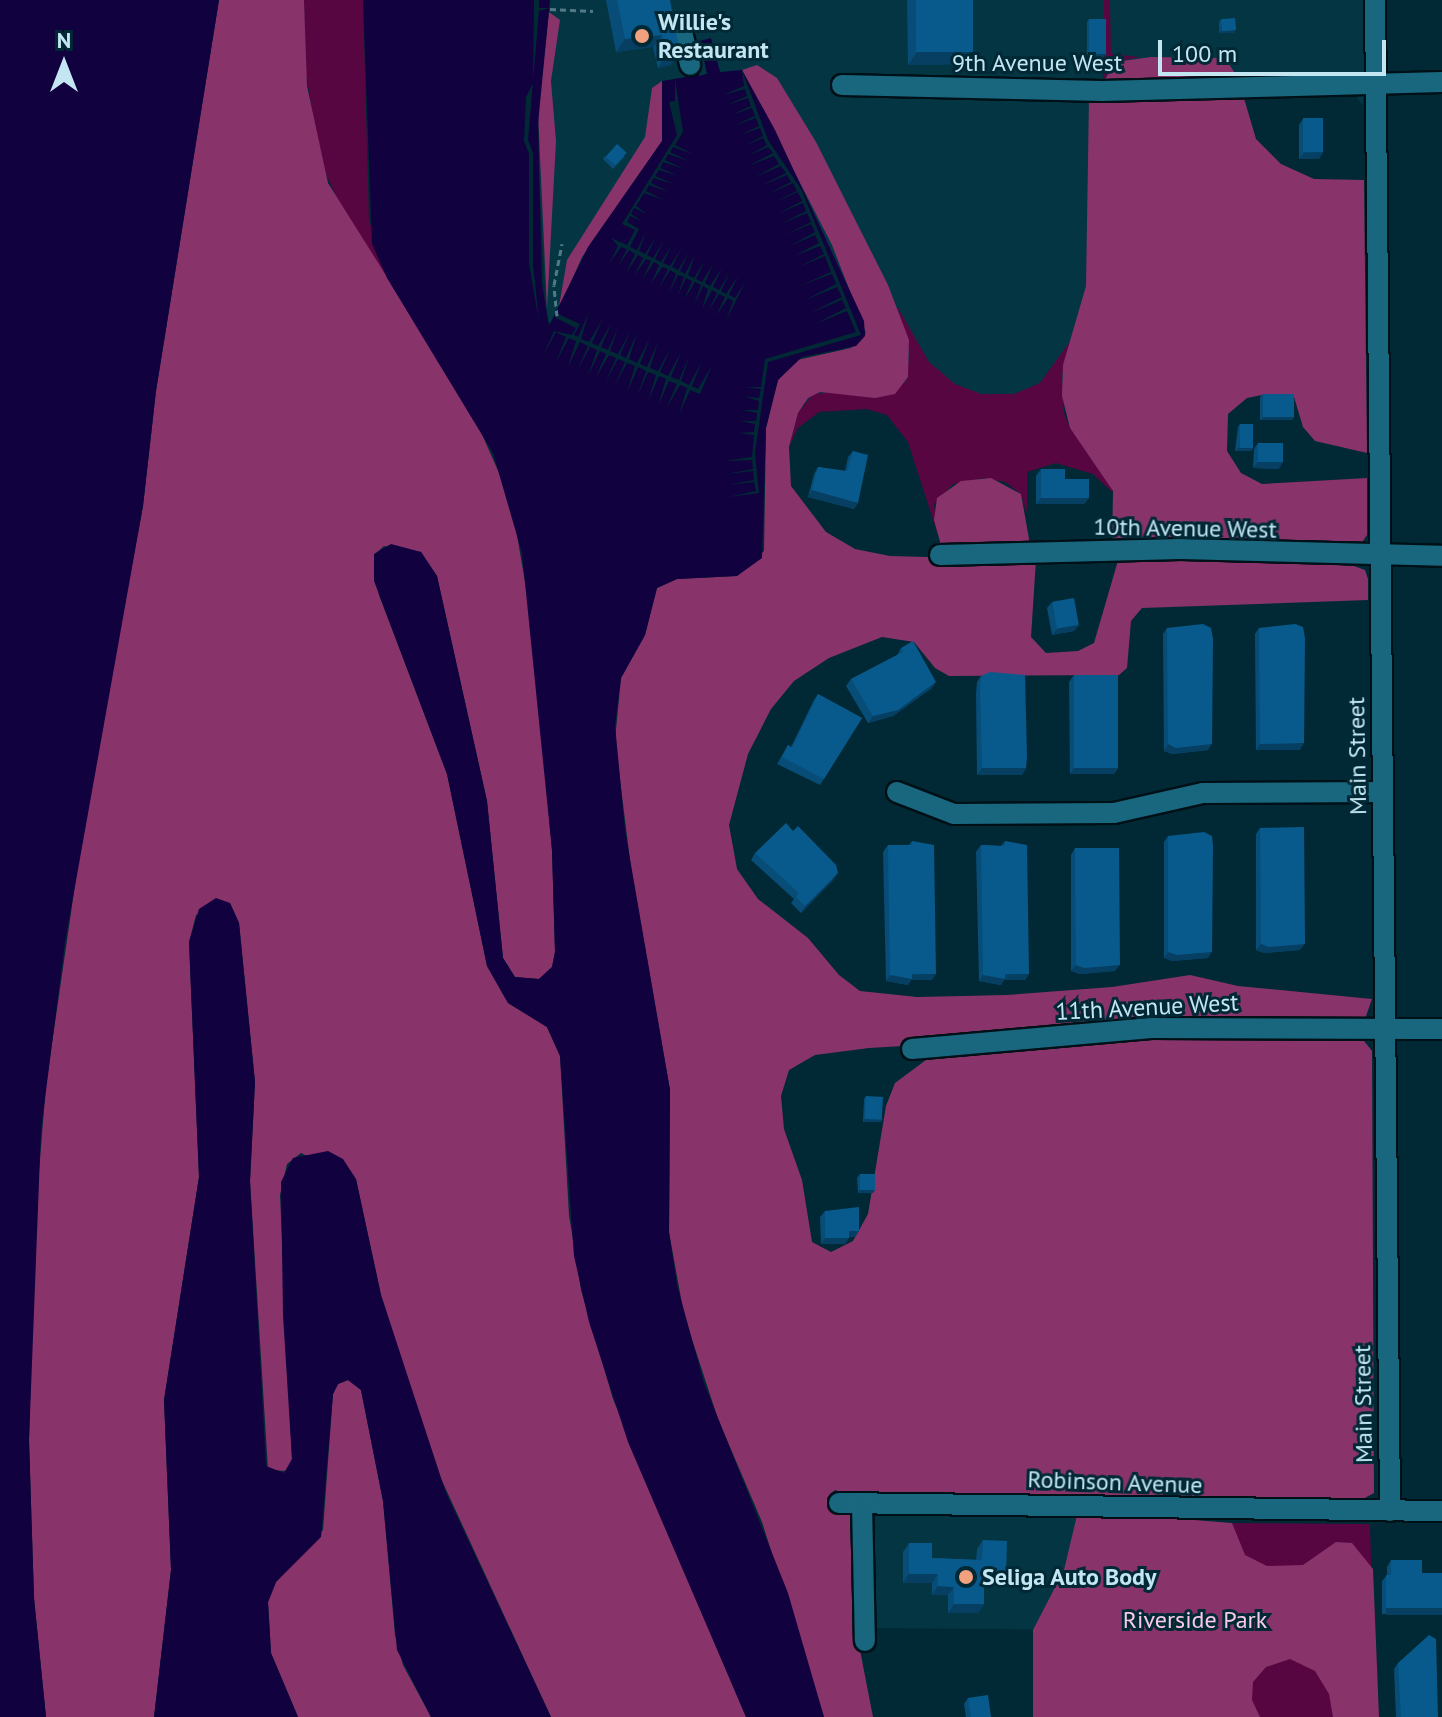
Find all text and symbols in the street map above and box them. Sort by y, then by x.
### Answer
place label: Willie's Restaurant [658,8,769,64]
north arrow [24,24,104,104]
scale bar [1162,24,1390,74]
text: N [57,26,71,54]
marker: Willie's Restaurant [633,27,651,45]
text: 100 m [1172,38,1237,69]
street label: 9th Avenue West [951,49,1123,77]
street label: 10th Avenue West [1093,512,1277,544]
street label: Main Street [1342,697,1372,815]
street label: 11th Avenue West [1054,988,1240,1026]
street label: Main Street [1348,1345,1378,1463]
street label: Robinson Avenue [1027,1465,1203,1499]
place label: Seliga Auto Body [982,1563,1157,1591]
marker: Seliga Auto Body [957,1568,975,1586]
park label: Riverside Park [1123,1606,1267,1634]

